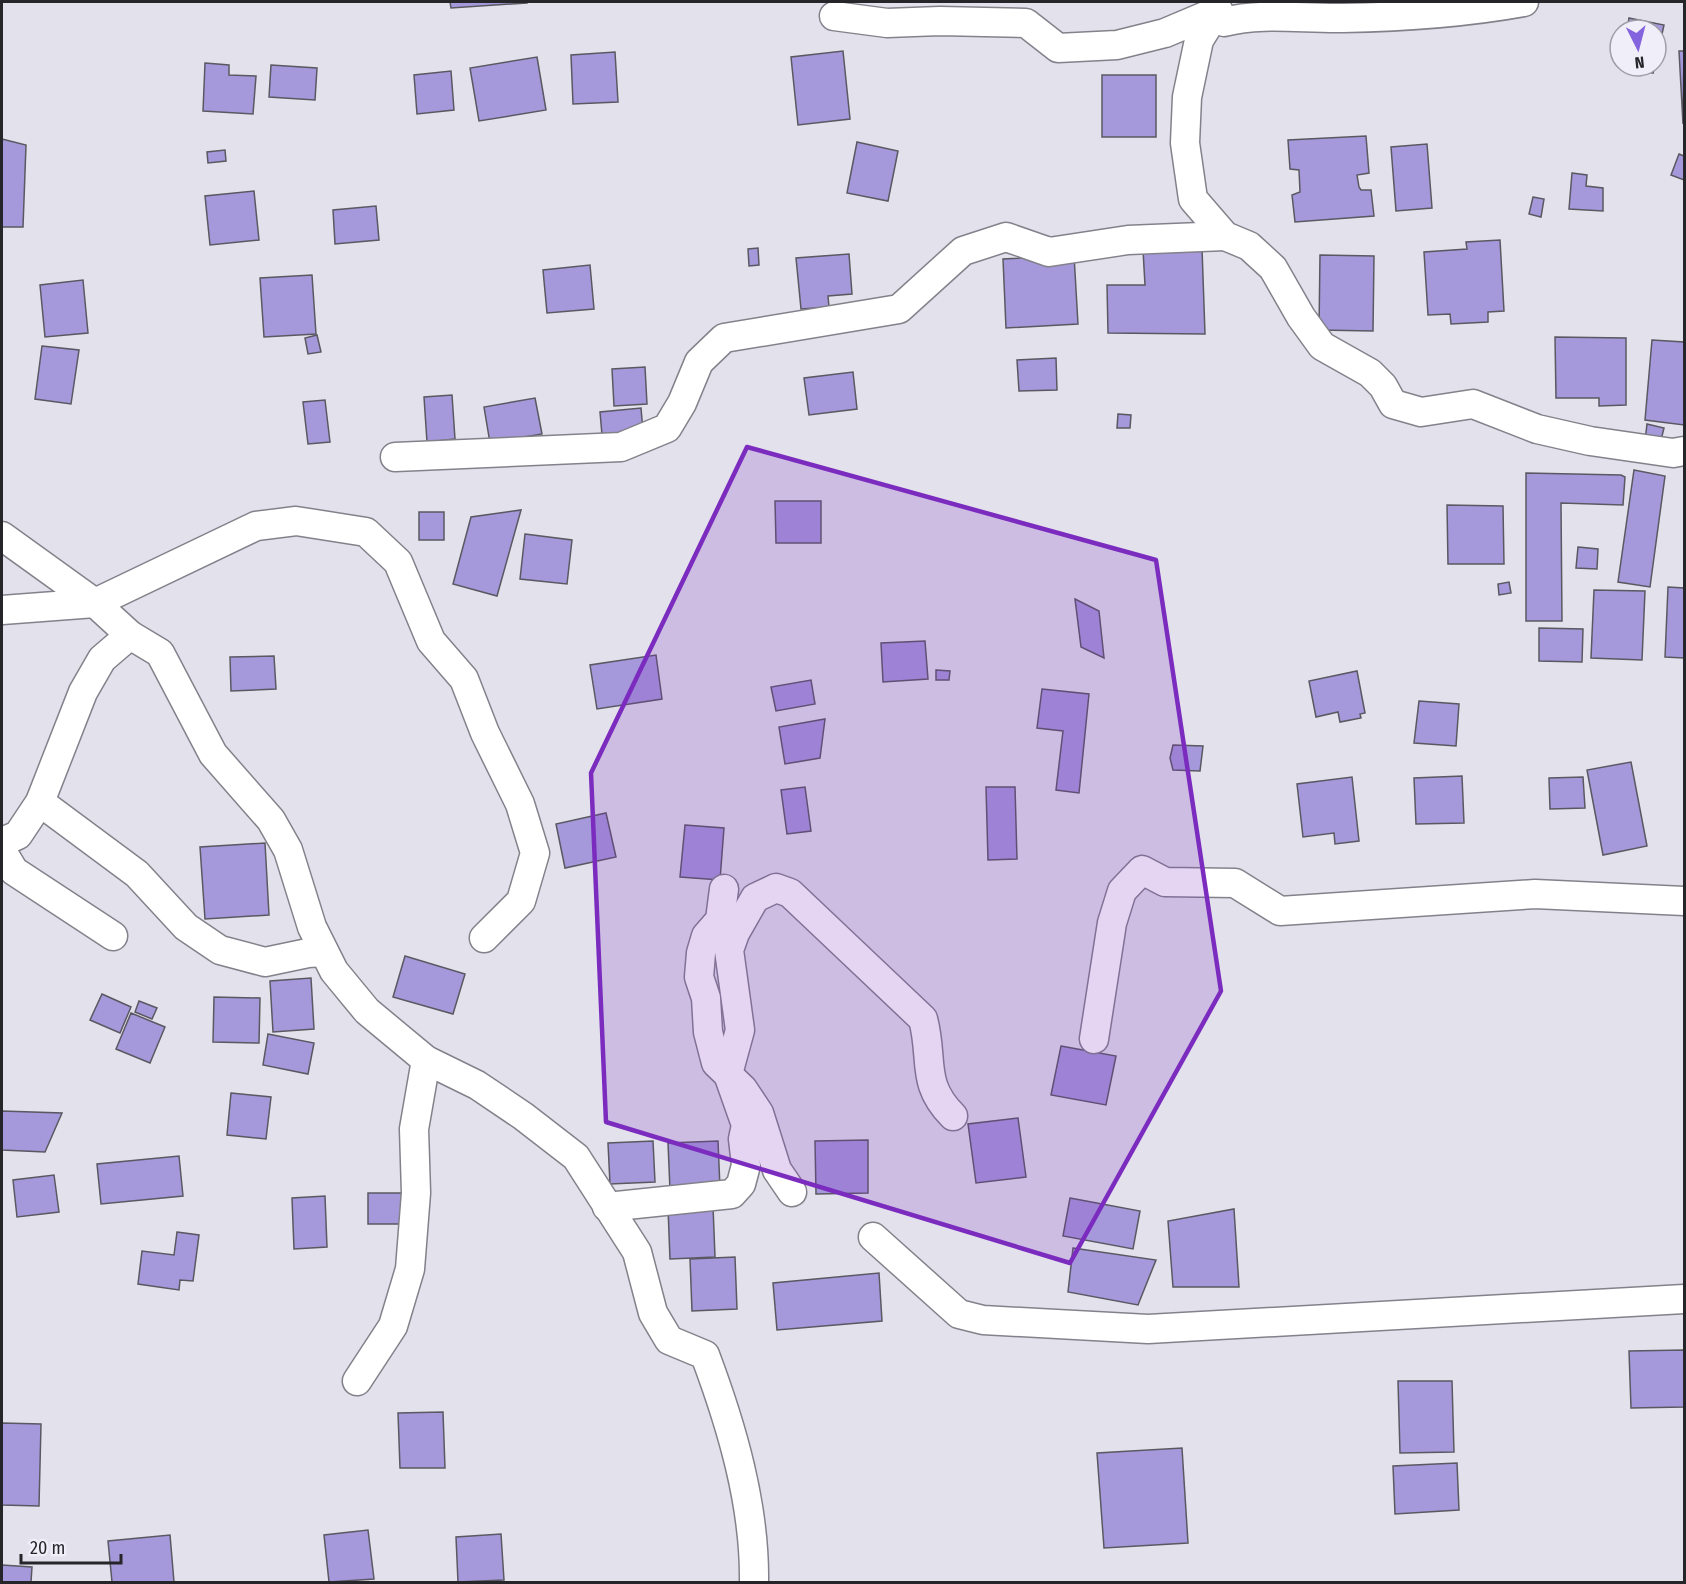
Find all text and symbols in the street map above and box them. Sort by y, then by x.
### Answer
north arrow [1608,18,1668,78]
text: N [1634,52,1645,72]
scale bar [21,1527,122,1565]
text: 20 m [30,1537,65,1559]

